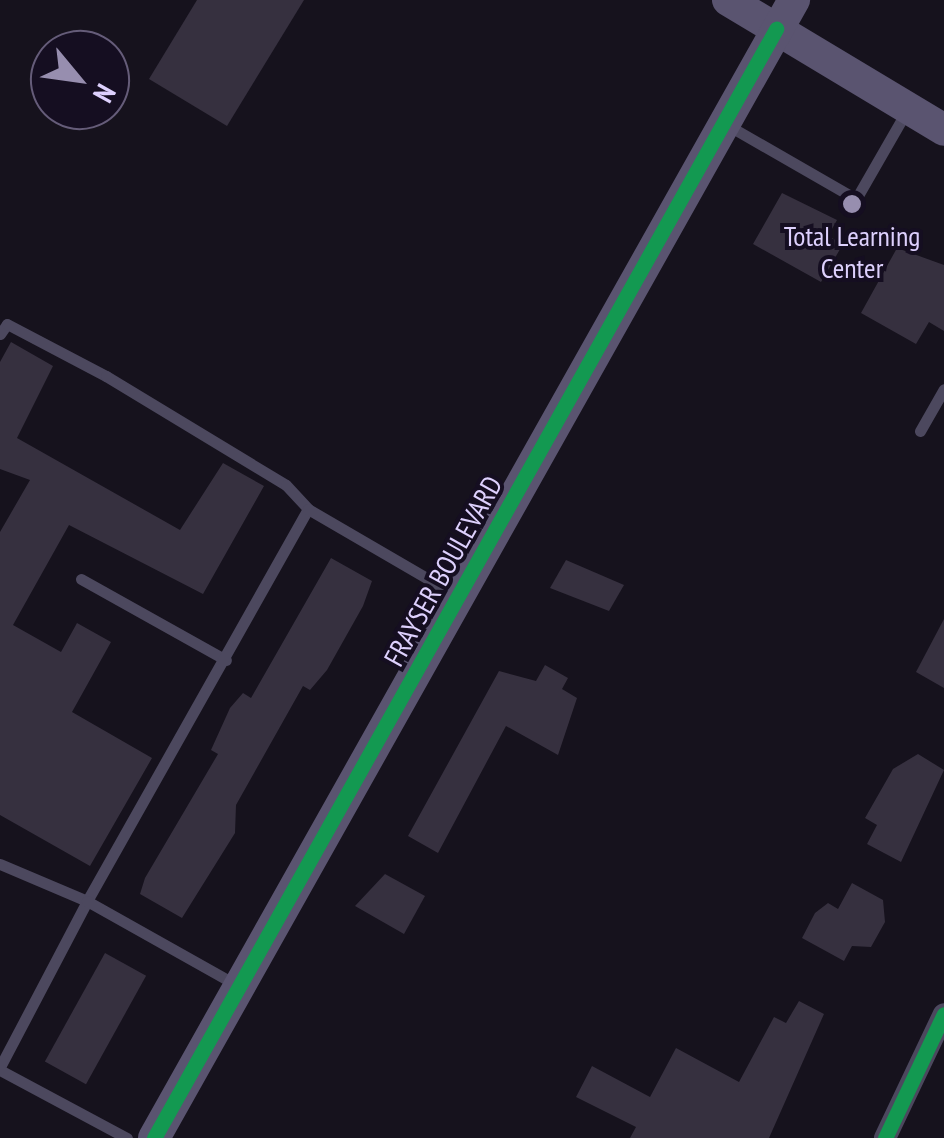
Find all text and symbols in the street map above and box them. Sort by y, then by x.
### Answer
north arrow [30,30,130,130]
text: N [85,78,125,109]
marker: Total Learning Center [841,193,863,215]
place label: Total Learning Center [784,219,920,285]
street label: FRAYSER BOULEVARD [377,470,509,672]

